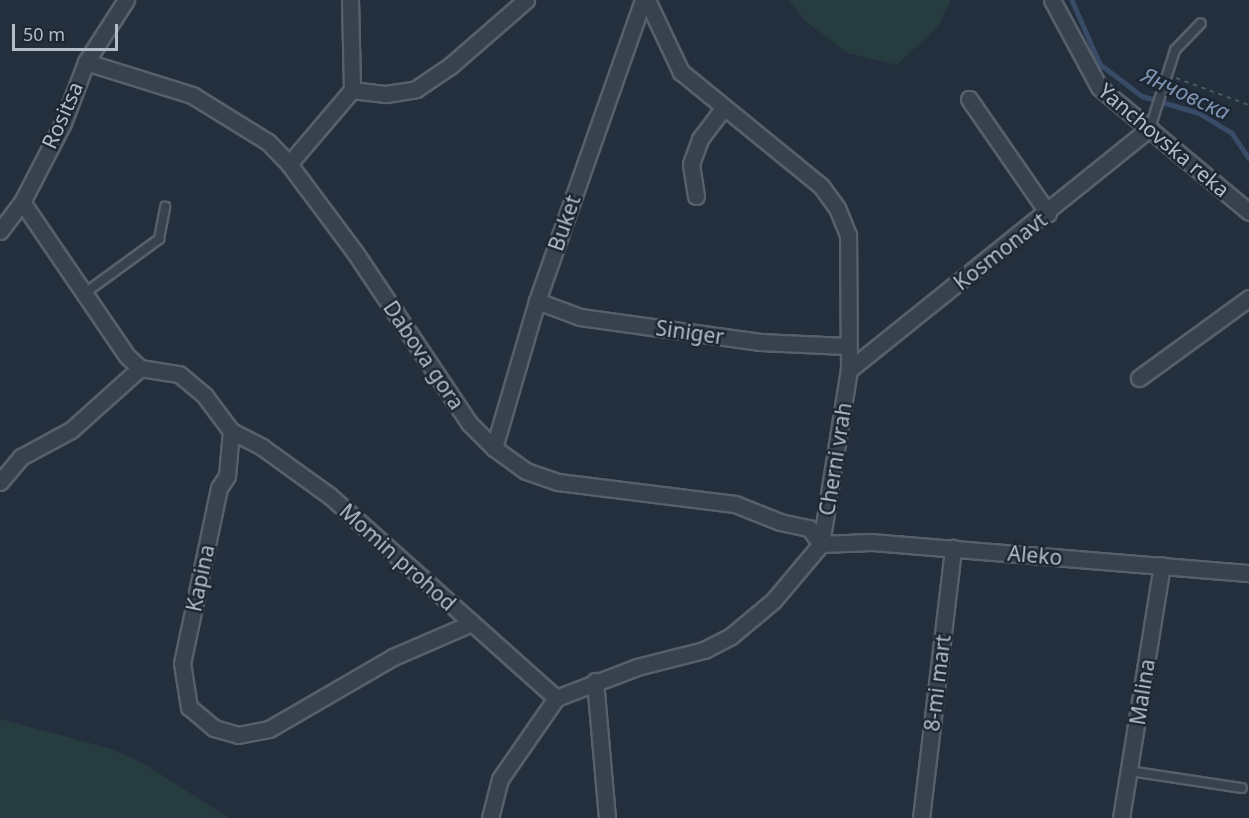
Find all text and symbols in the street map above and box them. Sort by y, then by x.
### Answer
scale bar [15,12,122,50]
text: 50 m [23,22,65,46]
water label: Янчовска [1138,61,1234,125]
street label: Rositsa [36,78,88,152]
street label: Yanchovska reka [1093,78,1235,202]
street label: Buket [543,192,585,254]
street label: Kosmonavt [948,207,1052,295]
street label: Dabova gora [378,296,470,414]
street label: Siniger [654,315,726,349]
street label: Cherni vrah [814,401,856,517]
street label: Momin prohod [335,498,461,616]
street label: Aleko [1007,540,1063,570]
street label: Kapina [181,542,219,614]
street label: 8-mi mart [919,633,955,733]
street label: Malina [1124,657,1160,727]

